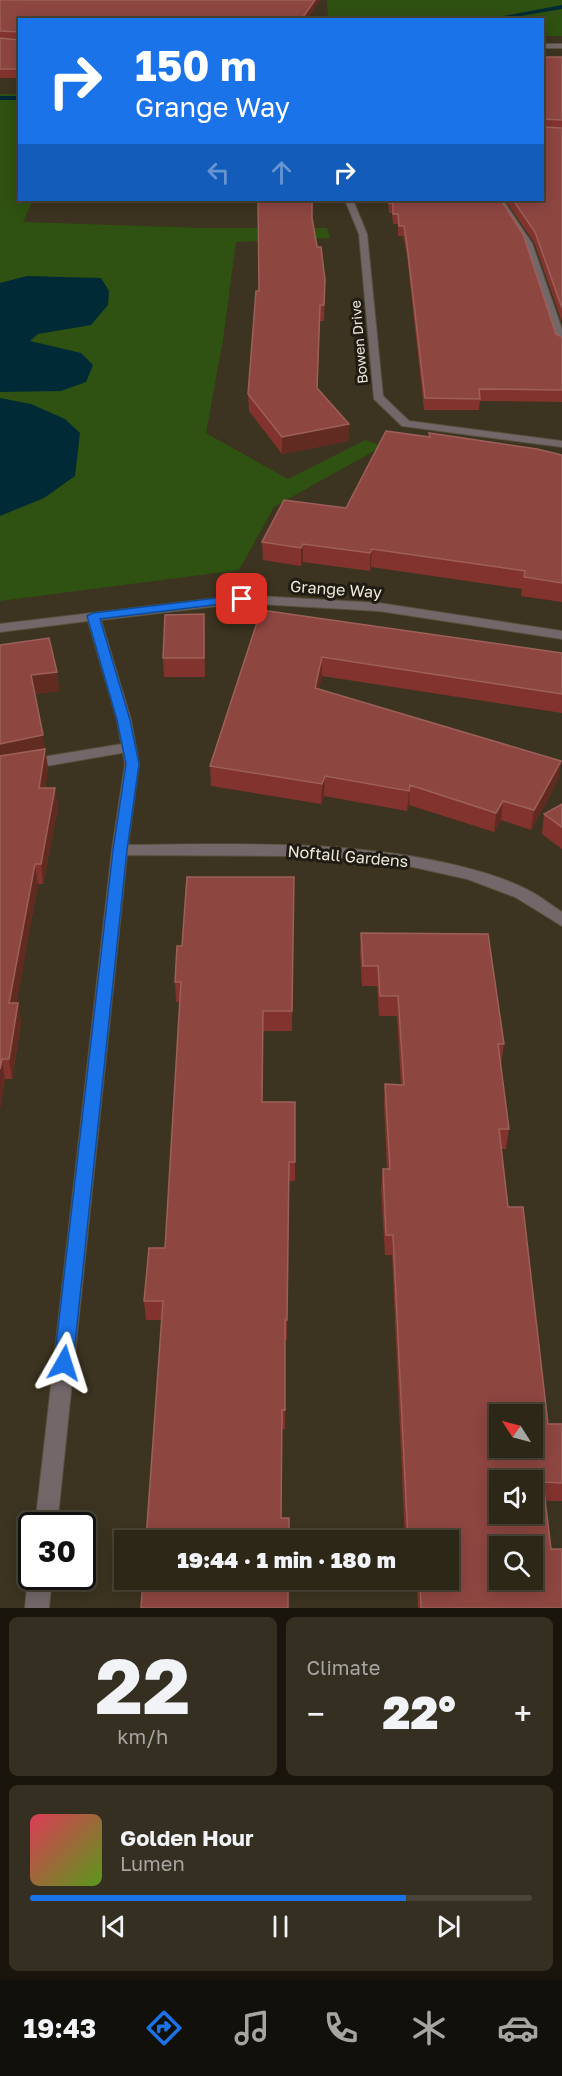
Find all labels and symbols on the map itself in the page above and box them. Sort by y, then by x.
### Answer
street label: Bowen Drive [346,300,371,385]
pin [216,573,267,624]
street label: Grange Way [290,576,383,602]
street label: Noftall Gardens [287,841,409,871]
position arrow [32,1331,96,1395]
north arrow [489,1404,543,1458]
speed limit sign: 30 [18,1512,96,1590]

